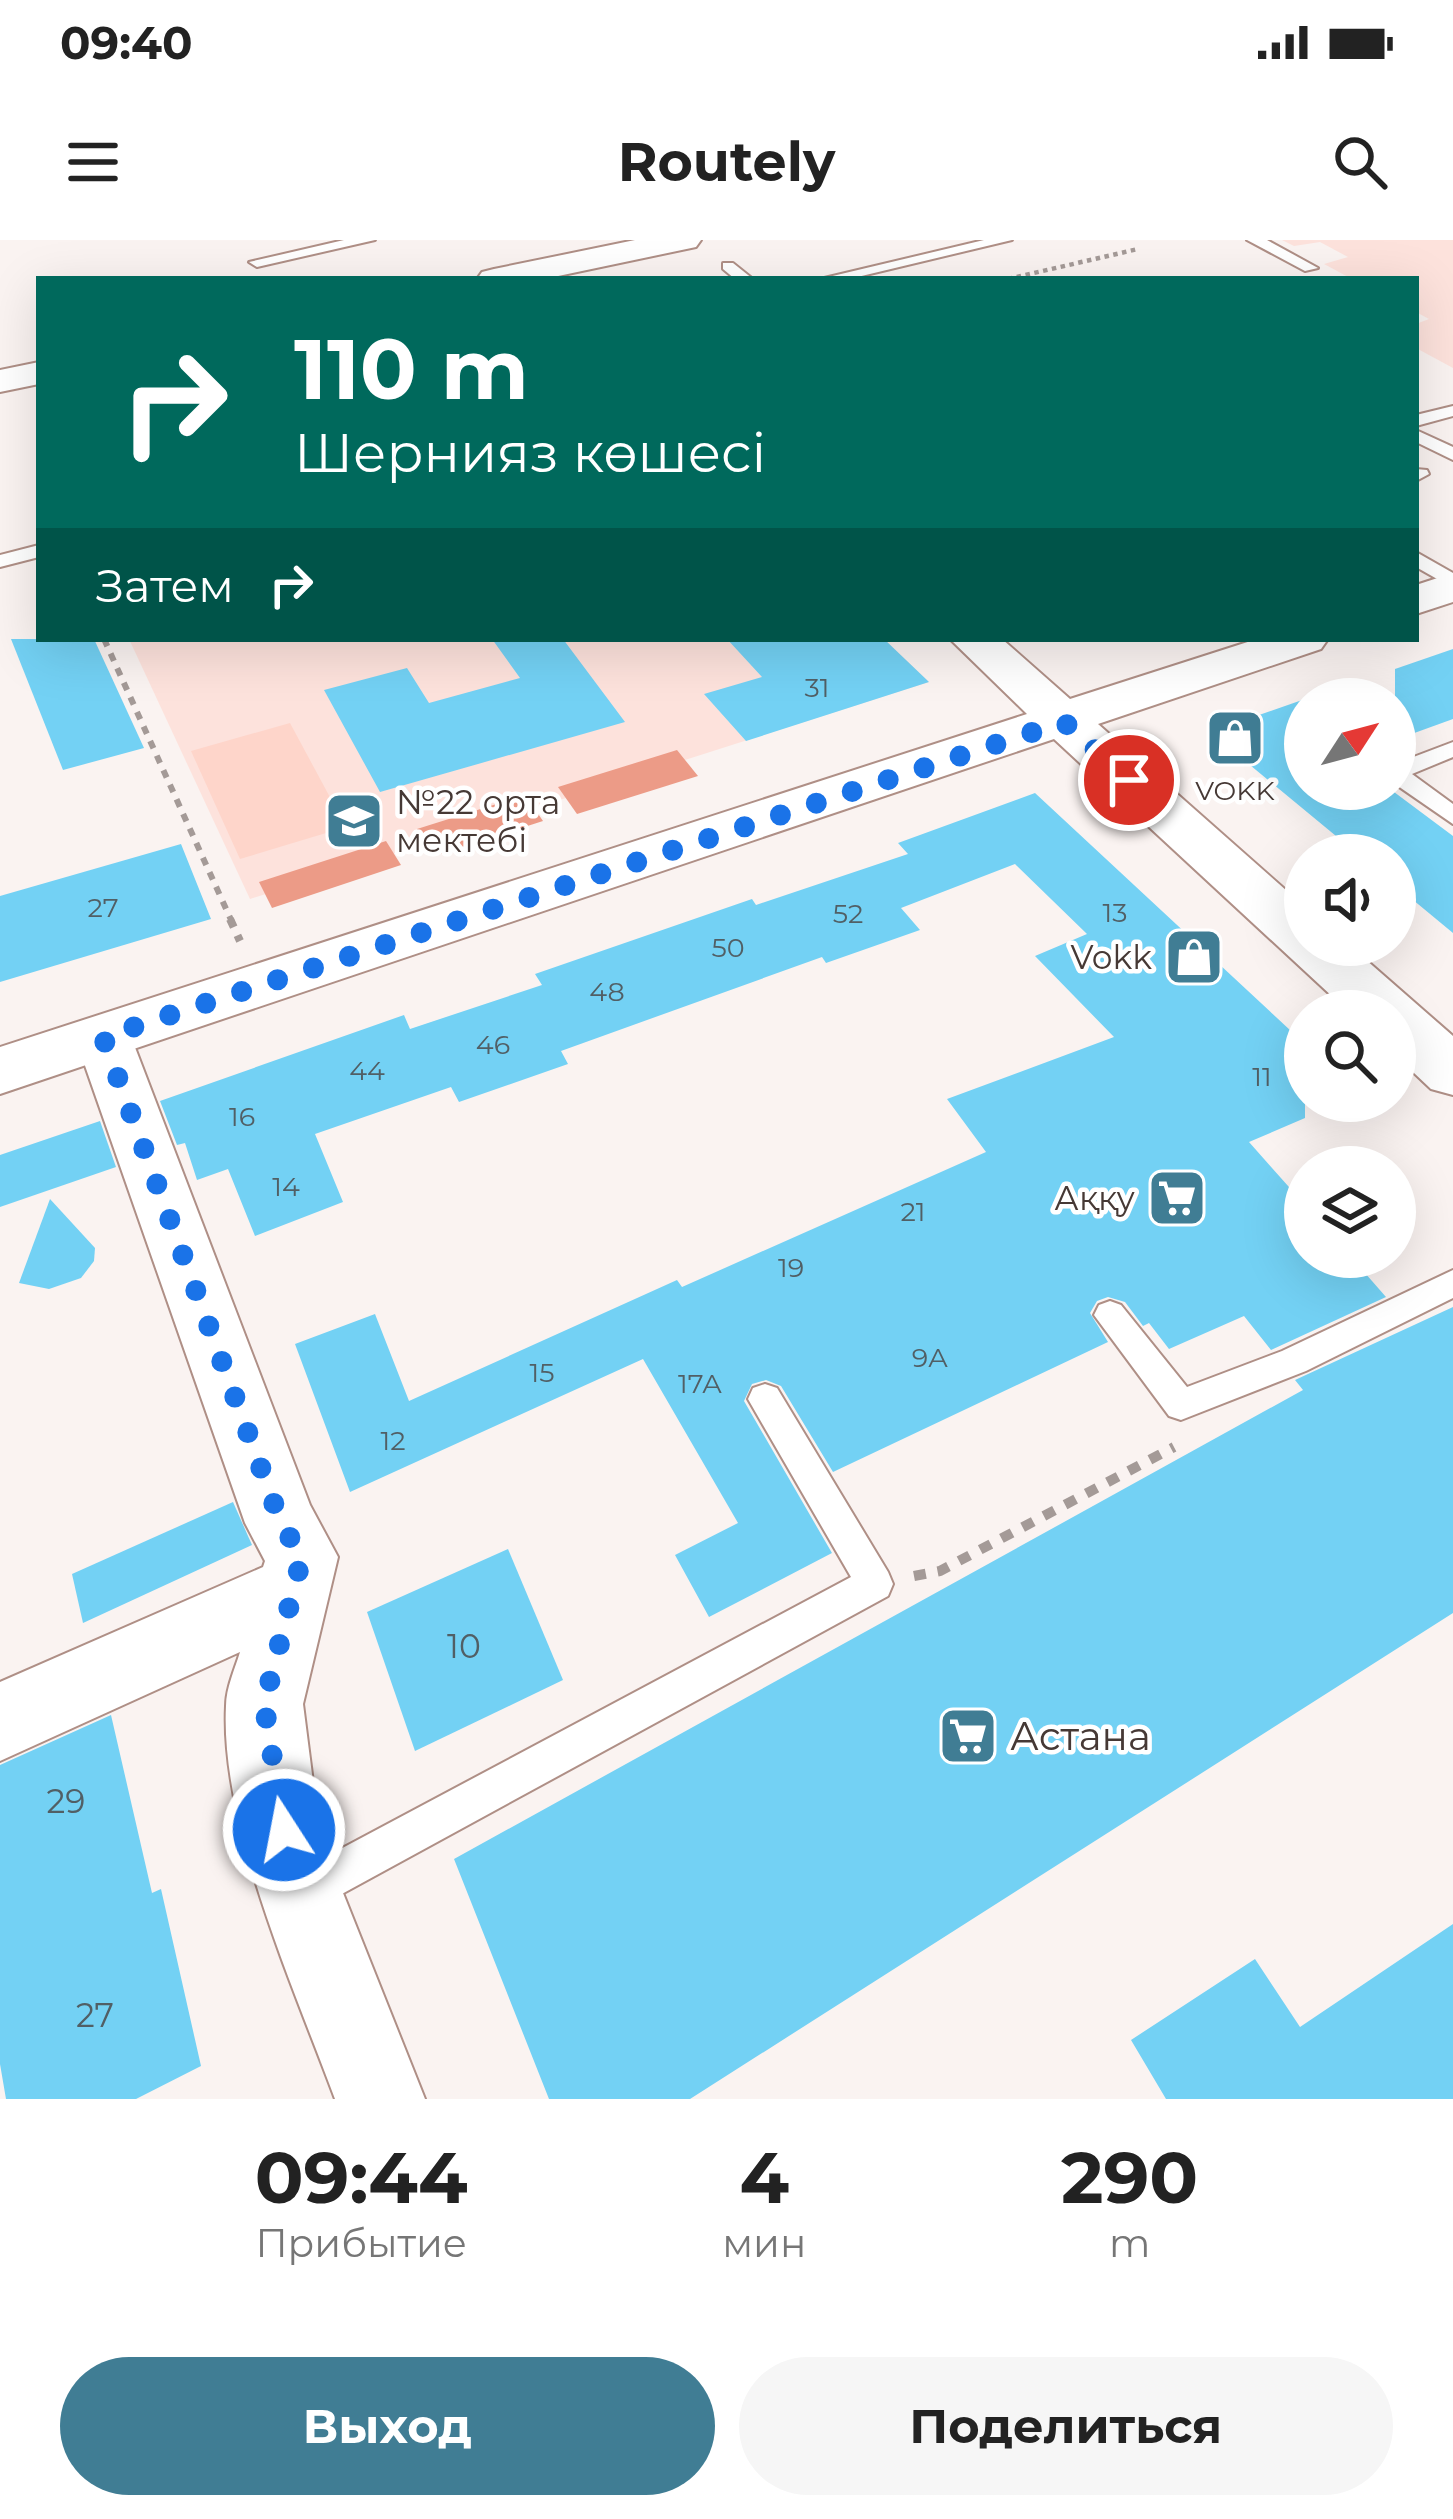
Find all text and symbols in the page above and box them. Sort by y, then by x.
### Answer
text: 09:40 [60,15,193,70]
icon: menu [60,129,126,195]
text: Routely [618,129,835,195]
icon: search [1327,129,1393,195]
text: 110 m [294,318,529,420]
icon: right [96,324,252,480]
text: Шернияз көшесі [294,420,766,486]
icon: right [258,552,324,618]
text: Затем [96,558,234,613]
house number: 31 [805,671,829,704]
north arrow [1284,678,1416,810]
map controls [1284,678,1416,1278]
shop icon: VOKK [1204,707,1266,769]
pin [1078,729,1180,831]
icon: arrive [1096,747,1162,813]
place label: VOKK [1195,774,1275,807]
place label: №22 орта мектебі [396,782,560,860]
school or university icon: №22 орта мектебі [323,790,385,852]
button: sound [1284,834,1416,966]
house number: 27 [87,891,119,924]
house number: 13 [1103,896,1127,929]
house number: 52 [833,897,863,930]
shop icon: Vokk [1163,926,1225,988]
house number: 50 [711,931,745,964]
place label: Vokk [1071,937,1152,977]
house number: 48 [589,975,625,1008]
button: search [1284,990,1416,1122]
house number: 46 [476,1028,510,1061]
house number: 44 [349,1054,385,1087]
house number: 11 [1252,1060,1272,1093]
house number: 16 [229,1100,255,1133]
button: layers [1284,1146,1416,1278]
supermarket icon: Аққу [1146,1167,1208,1229]
house number: 14 [272,1170,300,1203]
place label: Аққу [1054,1178,1136,1218]
house number: 21 [900,1195,926,1228]
house number: 19 [778,1251,804,1284]
house number: 9А [912,1341,948,1374]
house number: 15 [529,1356,555,1389]
house number: 17А [678,1367,722,1400]
house number: 12 [380,1424,406,1457]
house number: 10 [447,1626,481,1666]
supermarket icon: Астана [937,1705,999,1767]
place label: Астана [1010,1712,1151,1760]
position arrow [221,1767,347,1893]
house number: 29 [47,1781,85,1821]
house number: 27 [76,1995,114,2035]
text: 09:44 [255,2133,468,2221]
text: 4 [739,2133,789,2221]
text: 290 [1061,2133,1198,2221]
text: Прибытие [255,2219,467,2267]
text: мин [722,2219,806,2267]
text: m [1109,2219,1150,2267]
button: Выход [60,2357,715,2495]
button: Поделиться [739,2357,1393,2495]

